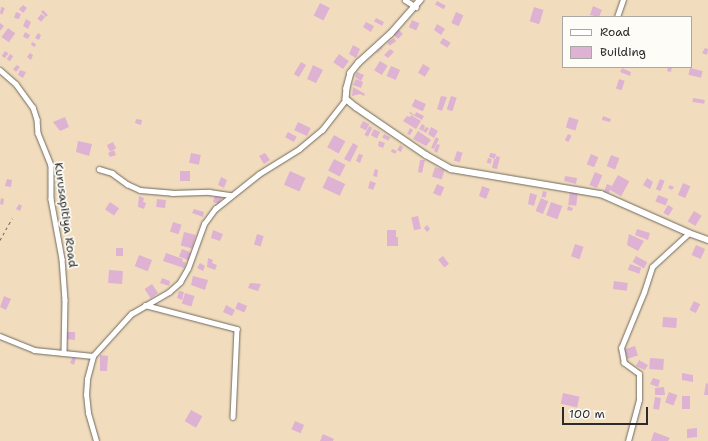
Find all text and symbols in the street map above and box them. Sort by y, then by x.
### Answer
legend [562,16,692,68]
text: Road [600,24,630,40]
text: Building [600,44,646,60]
street label: Kurusapitiya Road [50,162,80,268]
scale bar [564,399,650,425]
text: 100 m [569,406,605,422]

